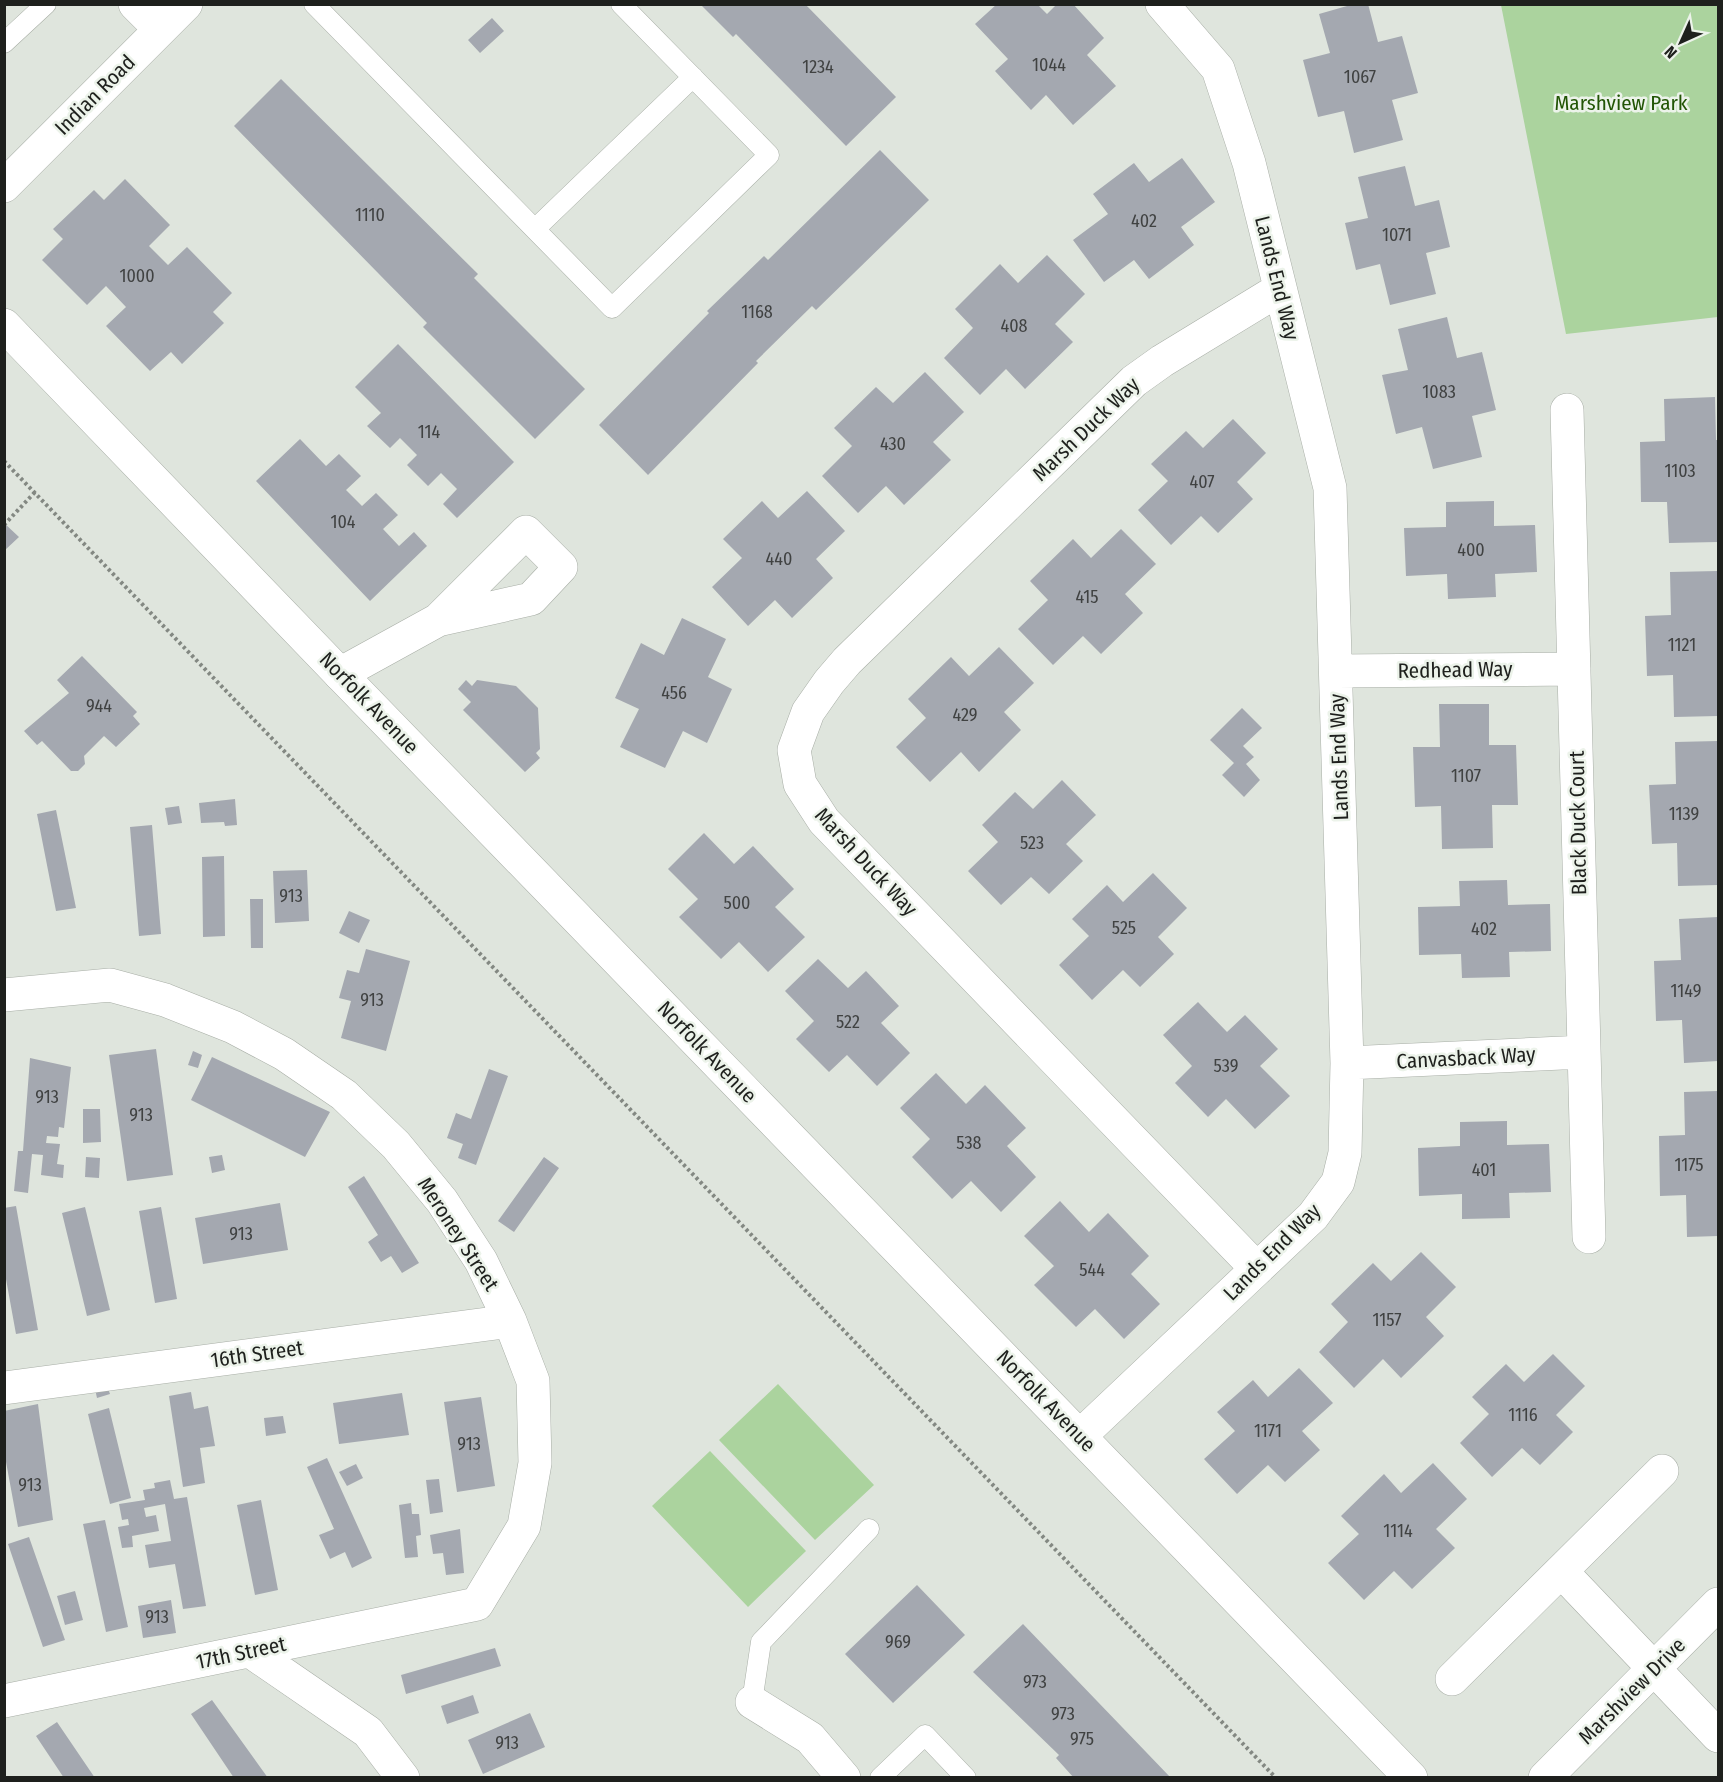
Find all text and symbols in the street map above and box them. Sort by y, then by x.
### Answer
north arrow [1651,12,1711,72]
text: N [1661,42,1681,62]
street label: Indian Road [49,49,141,141]
house number: 1044 [1032,54,1066,76]
house number: 1234 [802,56,834,78]
house number: 1067 [1344,66,1376,88]
park label: Marshview Park [1554,90,1688,116]
house number: 1110 [355,204,385,226]
house number: 402 [1131,210,1157,232]
street label: Lands End Way [1249,213,1305,343]
house number: 1071 [1382,224,1412,246]
house number: 1000 [119,265,155,287]
house number: 1168 [741,301,773,323]
house number: 408 [1000,315,1028,337]
street label: Marsh Duck Way [1027,371,1145,486]
house number: 1083 [1422,381,1456,403]
house number: 114 [418,421,441,443]
house number: 430 [880,433,906,455]
house number: 1103 [1664,460,1696,482]
house number: 407 [1189,471,1215,493]
house number: 104 [330,511,356,533]
house number: 400 [1457,539,1485,561]
house number: 440 [766,548,792,570]
house number: 415 [1075,586,1099,608]
house number: 1121 [1668,634,1696,656]
street label: Norfolk Avenue [314,647,424,759]
street label: Redhead Way [1397,656,1513,684]
house number: 456 [661,682,687,704]
street label: Lands End Way [1324,692,1354,821]
house number: 944 [86,695,112,717]
house number: 429 [952,704,978,726]
street label: Black Duck Court [1564,751,1592,895]
house number: 1107 [1451,765,1481,787]
street label: Marsh Duck Way [809,802,923,922]
house number: 1139 [1669,803,1699,825]
house number: 523 [1020,832,1044,854]
house number: 913 [279,885,303,907]
house number: 500 [723,892,751,914]
house number: 525 [1112,917,1136,939]
house number: 402 [1471,918,1497,940]
house number: 1149 [1671,980,1701,1002]
house number: 913 [360,989,384,1011]
street label: Norfolk Avenue [652,996,762,1108]
house number: 522 [836,1011,860,1033]
street label: Canvasback Way [1396,1041,1537,1075]
house number: 539 [1214,1055,1238,1077]
house number: 913 [35,1086,59,1108]
house number: 913 [129,1104,153,1126]
house number: 538 [956,1132,982,1154]
house number: 1175 [1674,1154,1704,1176]
house number: 401 [1472,1159,1496,1181]
street label: Meroney Street [412,1172,504,1296]
street label: Lands End Way [1218,1197,1327,1306]
house number: 913 [229,1223,253,1245]
house number: 544 [1079,1259,1105,1281]
house number: 1157 [1373,1309,1401,1331]
street label: 16th Street [209,1335,305,1373]
street label: Norfolk Avenue [991,1345,1101,1457]
house number: 1116 [1508,1404,1538,1426]
house number: 1171 [1254,1420,1282,1442]
house number: 913 [457,1433,481,1455]
house number: 913 [18,1474,42,1496]
house number: 1114 [1383,1520,1413,1542]
house number: 913 [145,1606,169,1628]
street label: 17th Street [194,1631,288,1675]
house number: 969 [885,1631,911,1653]
street label: Marshview Drive [1573,1632,1691,1750]
house number: 973 [1023,1671,1047,1693]
house number: 973 [1051,1703,1075,1725]
house number: 975 [1070,1728,1094,1750]
house number: 913 [495,1732,519,1754]

